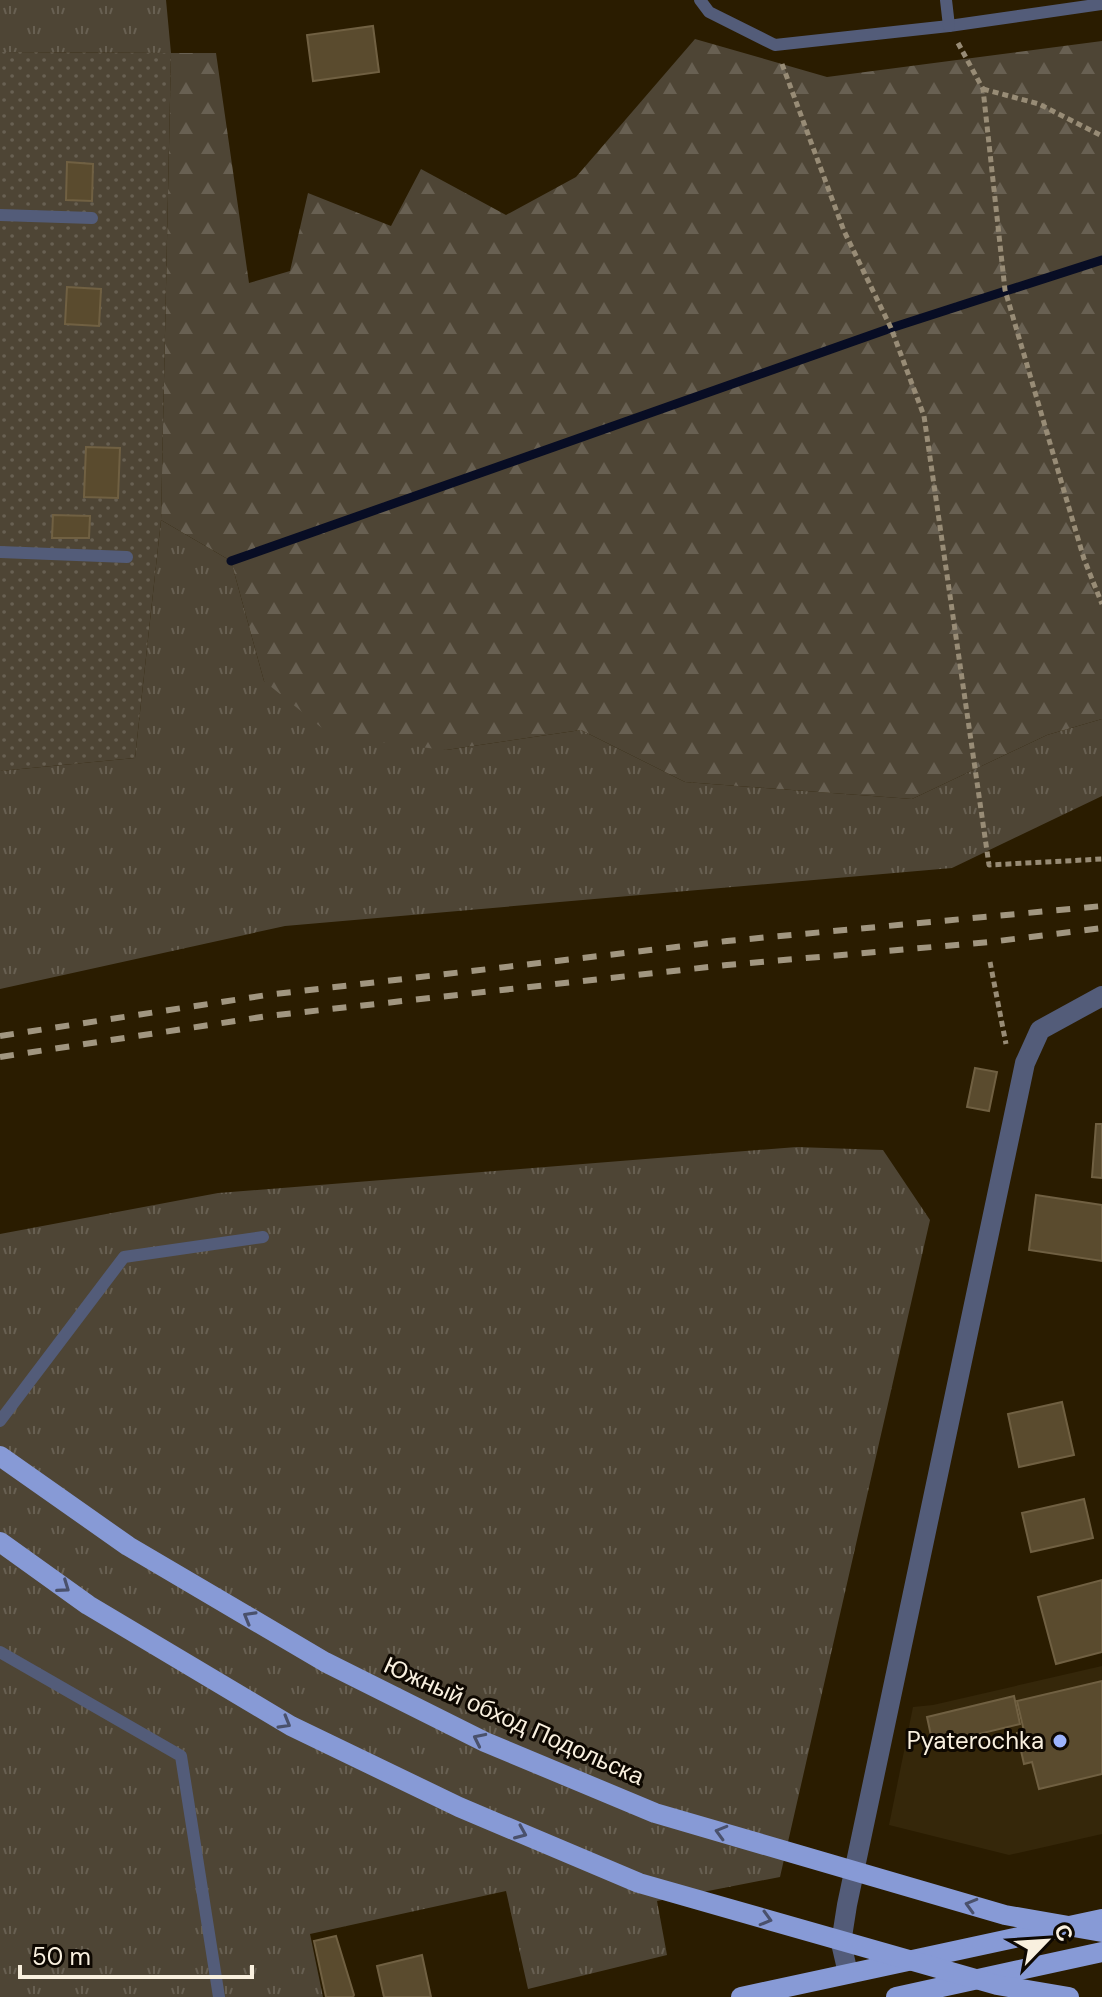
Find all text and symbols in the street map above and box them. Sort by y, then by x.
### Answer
one-way arrow [55,1578,69,1592]
one-way arrow [243,1612,258,1627]
street label: Южный обход Подольска [379,1649,650,1792]
one-way arrow [277,1713,291,1729]
place label: Pyaterochka [907,1725,1044,1756]
marker: Pyaterochka [1051,1732,1069,1750]
one-way arrow [473,1733,487,1749]
one-way arrow [513,1823,527,1840]
one-way arrow [715,1825,729,1842]
one-way arrow [964,1898,978,1914]
north arrow [1006,1901,1086,1981]
one-way arrow [758,1910,772,1926]
text: С [1047,1919,1080,1946]
scale bar [20,1929,252,1979]
text: 50 m [32,1941,91,1972]

